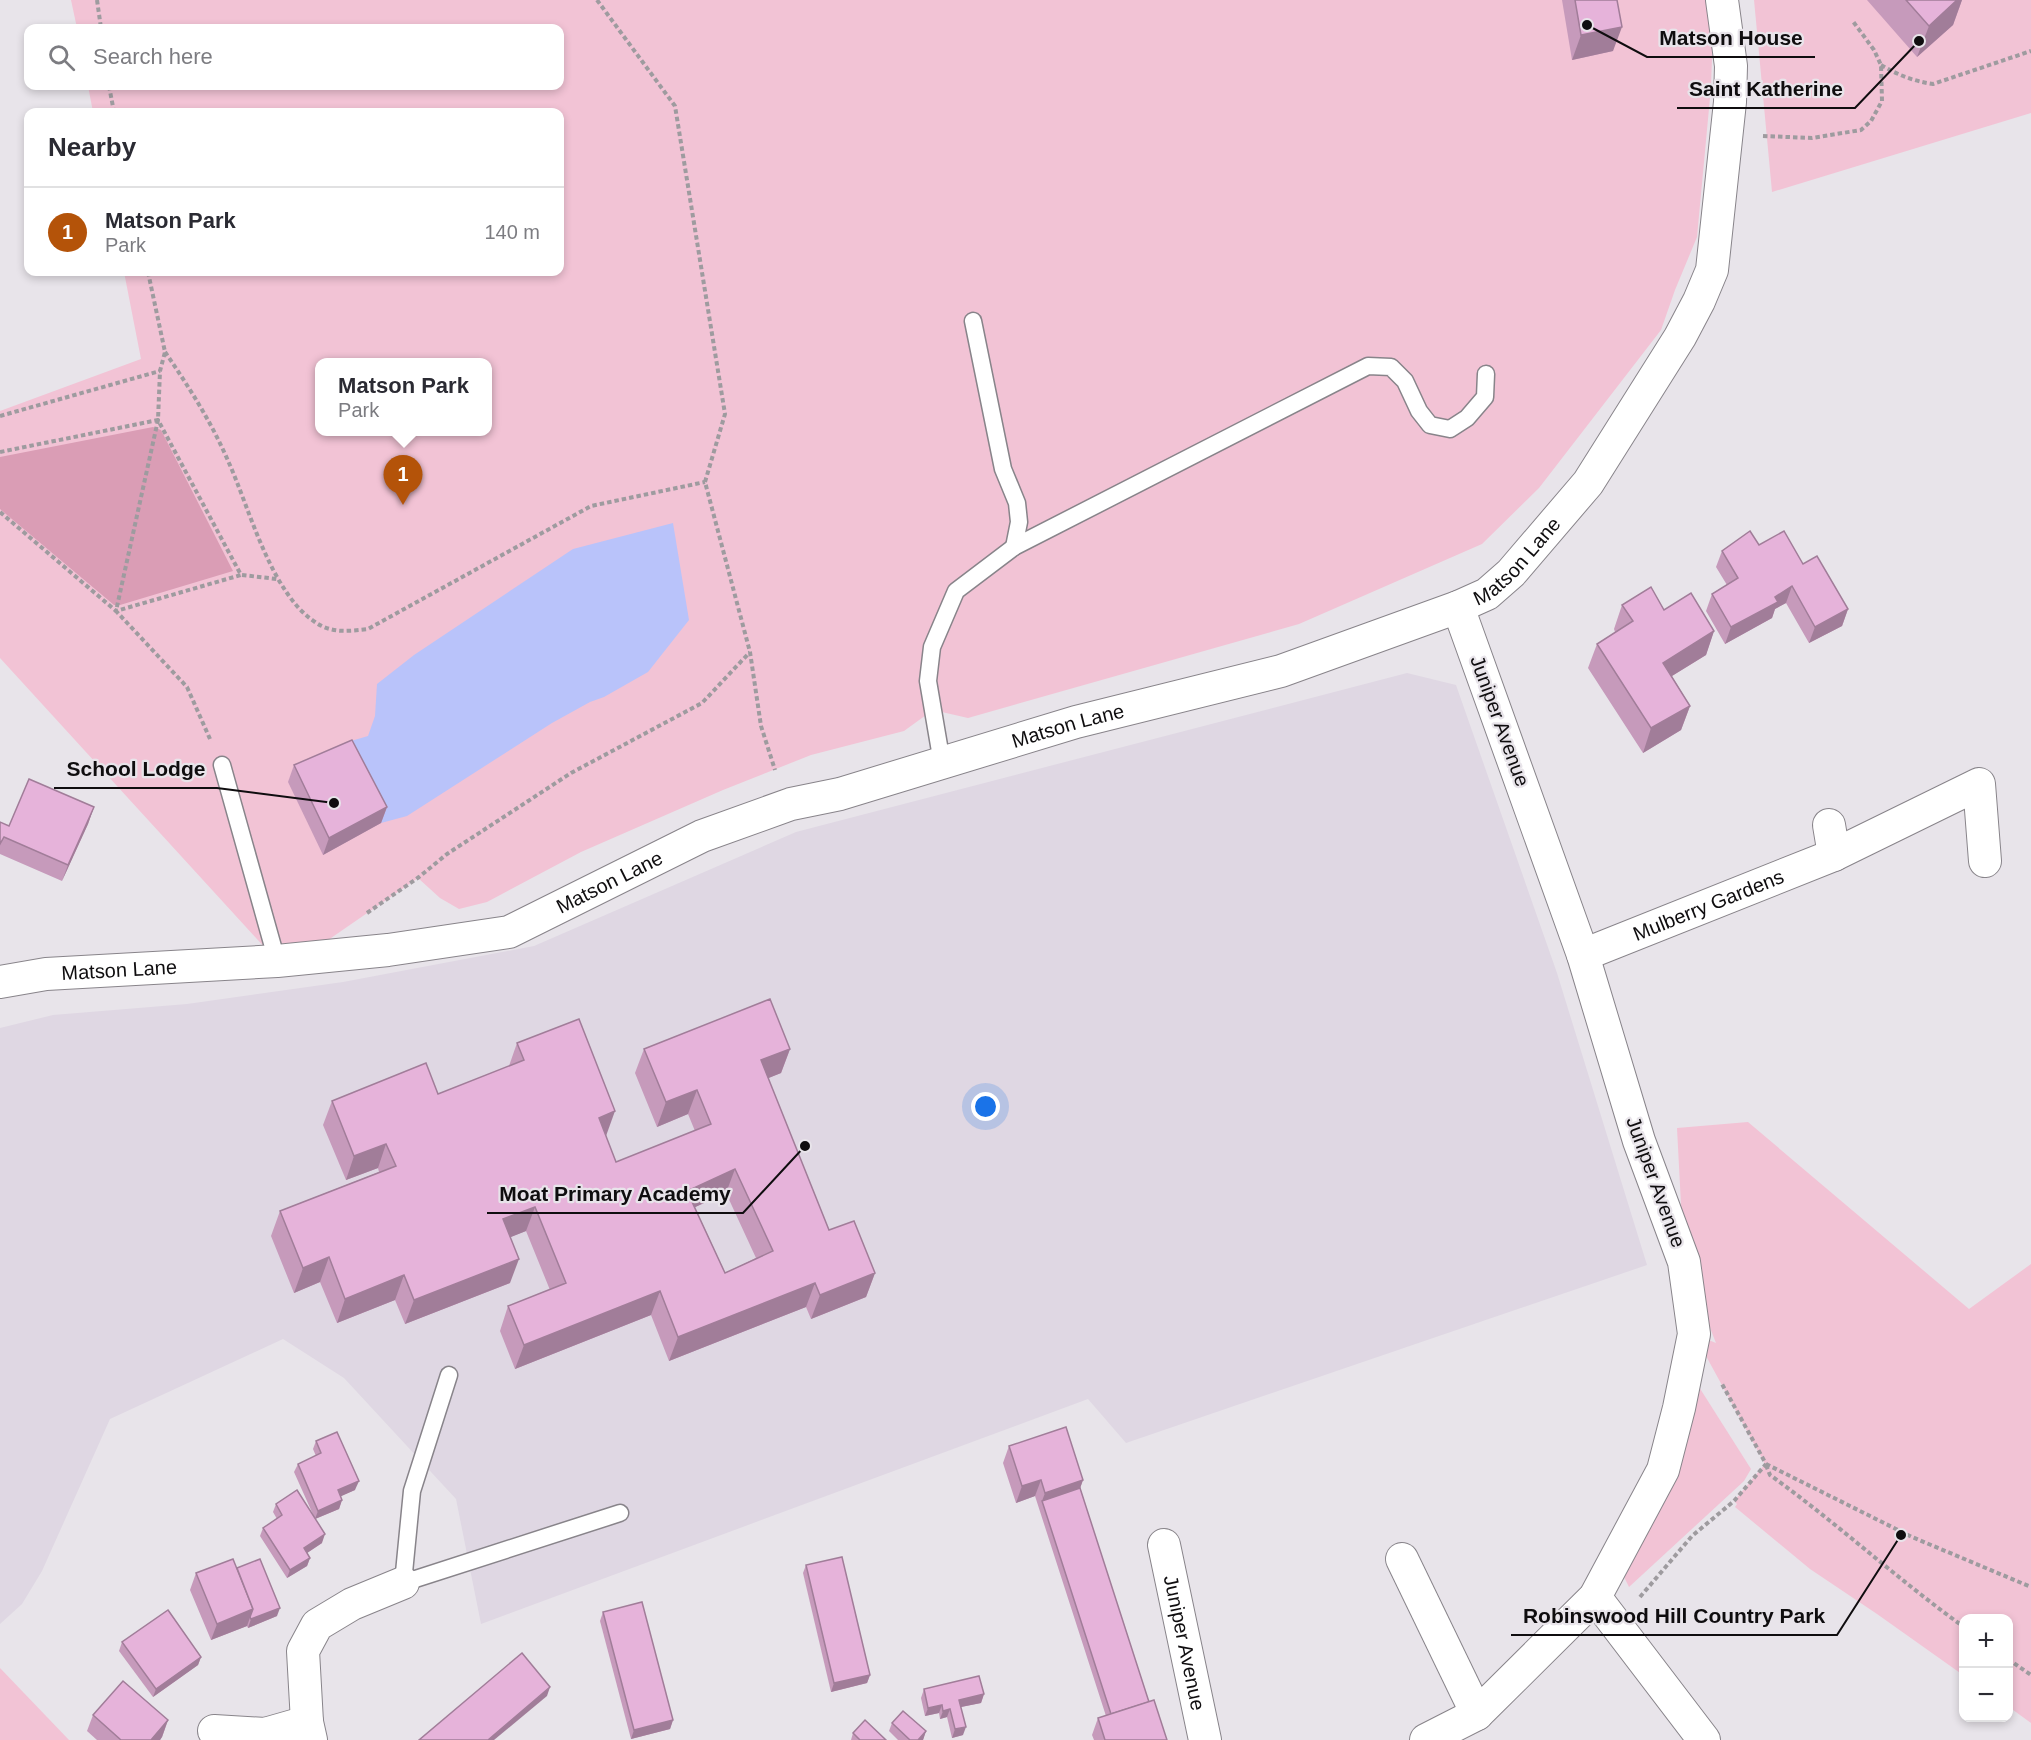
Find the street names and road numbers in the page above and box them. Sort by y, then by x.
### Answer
street label: Matson Lane [1470,513,1565,610]
street label: Juniper Avenue [1466,653,1534,789]
street label: Matson Lane [1009,699,1126,752]
street label: Matson Lane [553,846,666,918]
street label: Mulberry Gardens [1630,865,1787,945]
street label: Matson Lane [61,956,178,984]
street label: Juniper Avenue [1622,1114,1690,1250]
street label: Juniper Avenue [1160,1573,1209,1712]

